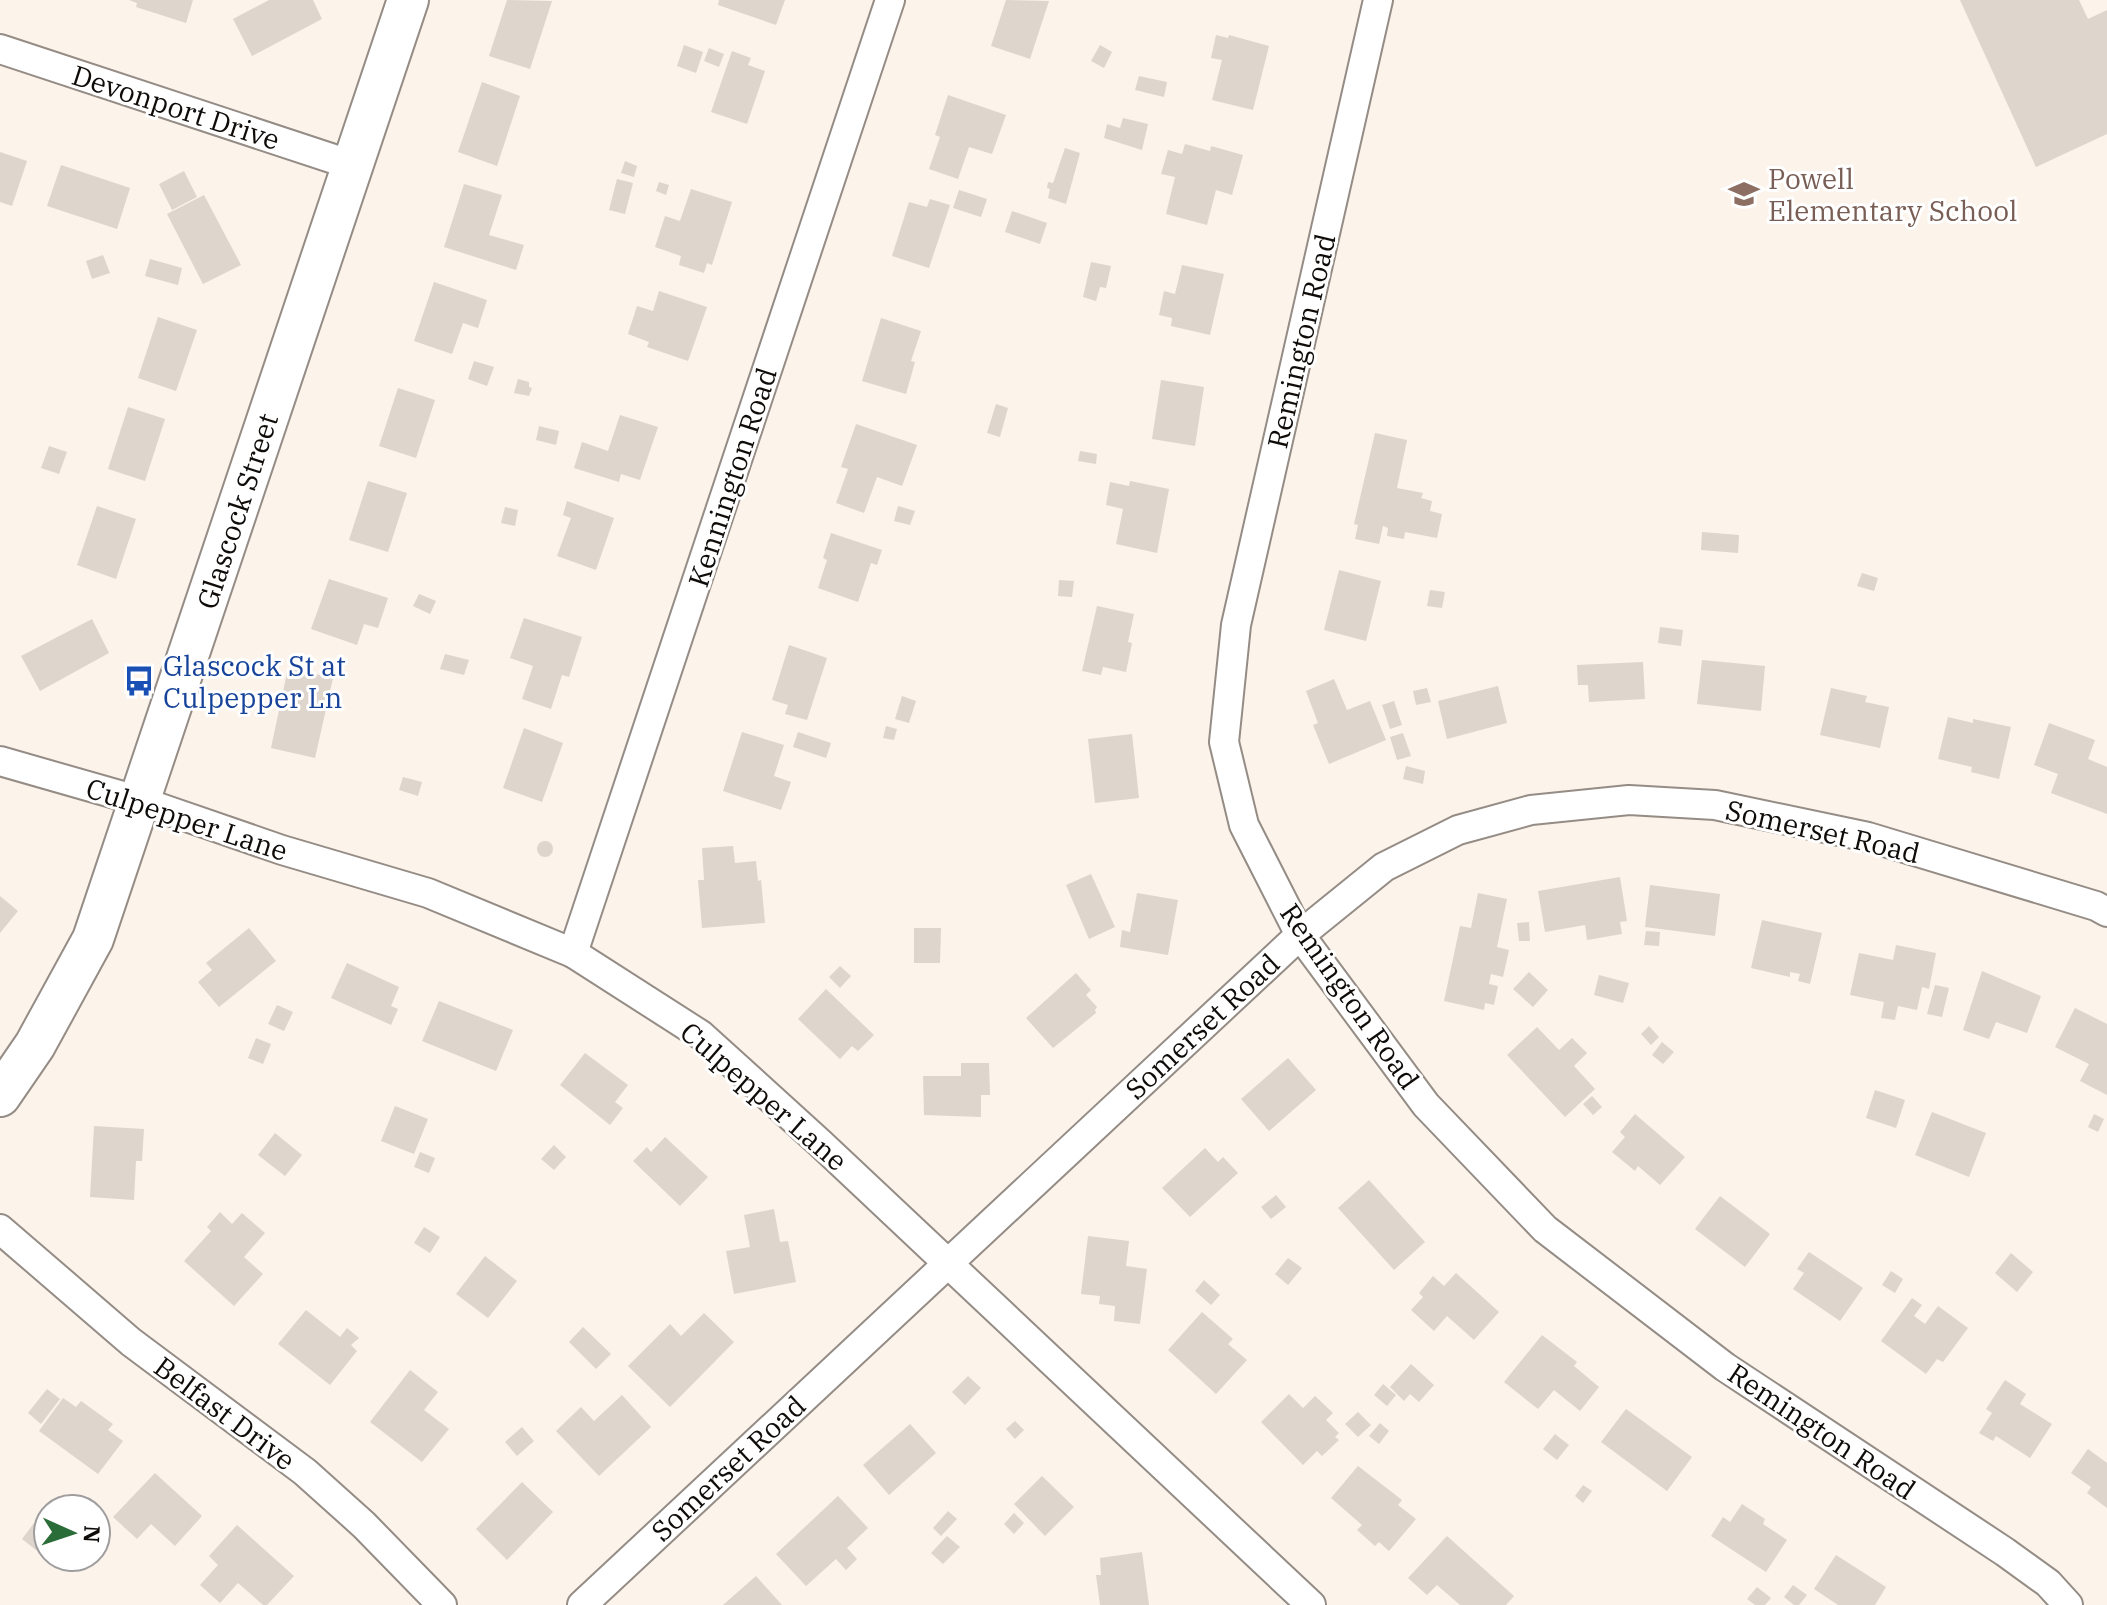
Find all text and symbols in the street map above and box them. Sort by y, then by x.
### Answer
street label: Devonport Drive [68,56,284,158]
place label: Powell Elementary School [1768,160,2017,229]
school or university icon: Powell Elementary School [1727,177,1761,211]
street label: Remington Road [1258,230,1344,452]
street label: Kennington Road [679,363,785,591]
street label: Glascock Street [188,408,286,614]
place label: Glascock St at Culpepper Ln [163,647,346,716]
bus stop icon: Glascock St at Culpepper Ln [122,664,156,698]
street label: Culpepper Lane [82,769,292,869]
street label: Somerset Road [1722,791,1924,871]
street label: Remington Road [1272,896,1428,1096]
street label: Somerset Road [1117,945,1287,1107]
street label: Culpepper Lane [673,1013,855,1179]
street label: Belfast Drive [147,1348,303,1478]
street label: Remington Road [1721,1354,1923,1508]
street label: Somerset Road [643,1387,813,1549]
north arrow [32,1493,112,1573]
text: N [78,1525,107,1544]

